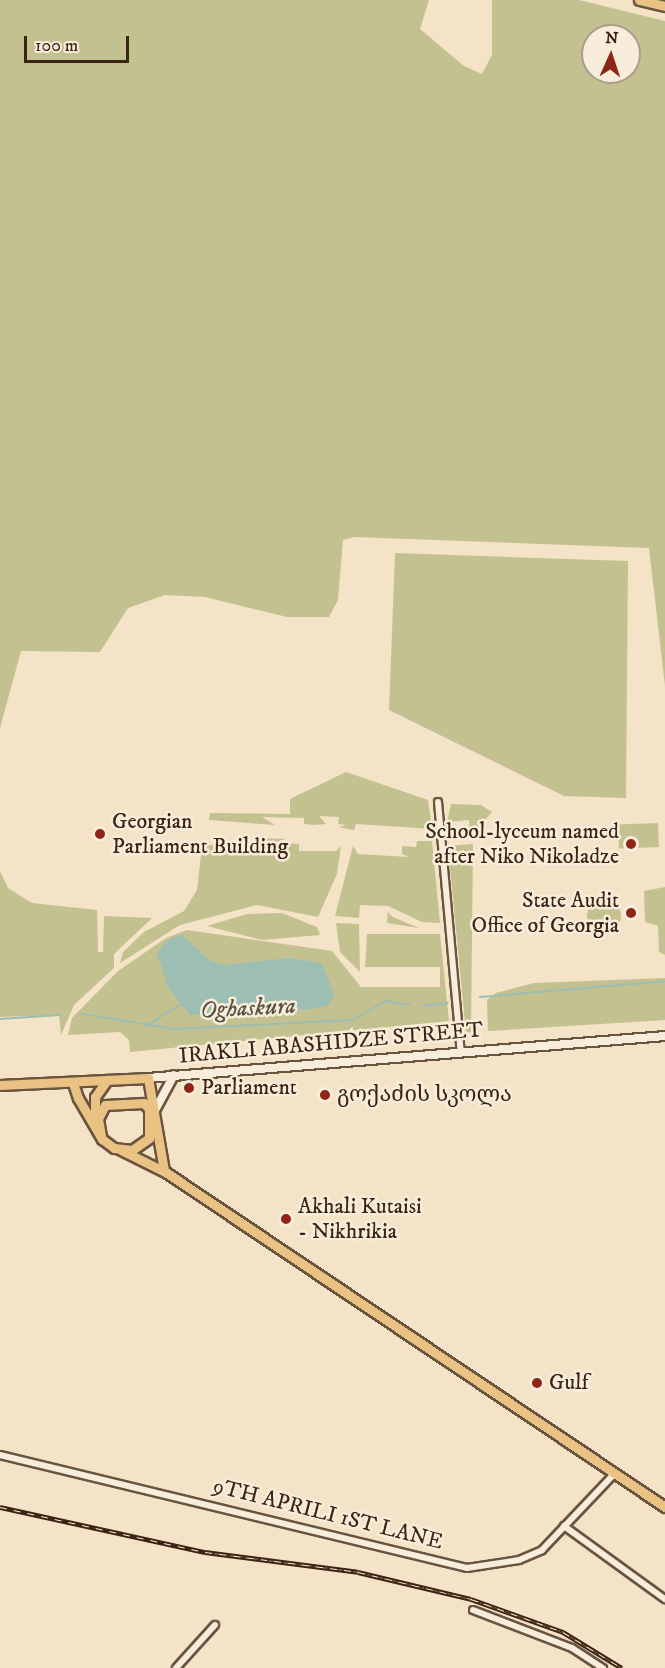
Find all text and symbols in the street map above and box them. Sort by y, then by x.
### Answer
scale bar [27,24,132,62]
north arrow [581,24,641,84]
text: N [605,28,619,48]
text: 100 m [35,35,78,57]
place label: Georgian Parliament Building [112,808,288,860]
place label: School-lyceum named after Niko Nikoladze [425,818,619,870]
marker: Georgian Parliament Building [93,827,107,841]
marker: School-lyceum named after Niko Nikoladze [624,837,638,851]
place label: State Audit Office of Georgia [472,887,619,938]
marker: State Audit Office of Georgia [624,906,638,920]
water label: Oghaskura [199,992,297,1026]
street label: IRAKLI ABASHIDZE STREET [178,1017,484,1069]
place label: Parliament [201,1075,297,1101]
marker: Parliament [182,1081,196,1095]
place label: გოქაძის სკოლა [337,1082,512,1108]
marker: გოქაძის სკოლა [318,1088,332,1102]
place label: Akhali Kutaisi - Nikhrikia [298,1193,422,1244]
marker: Akhali Kutaisi - Nikhrikia [279,1212,293,1226]
place label: Gulf [549,1370,589,1396]
marker: Gulf [530,1376,544,1390]
street label: 9TH APRILI 1ST LANE [210,1473,446,1555]

